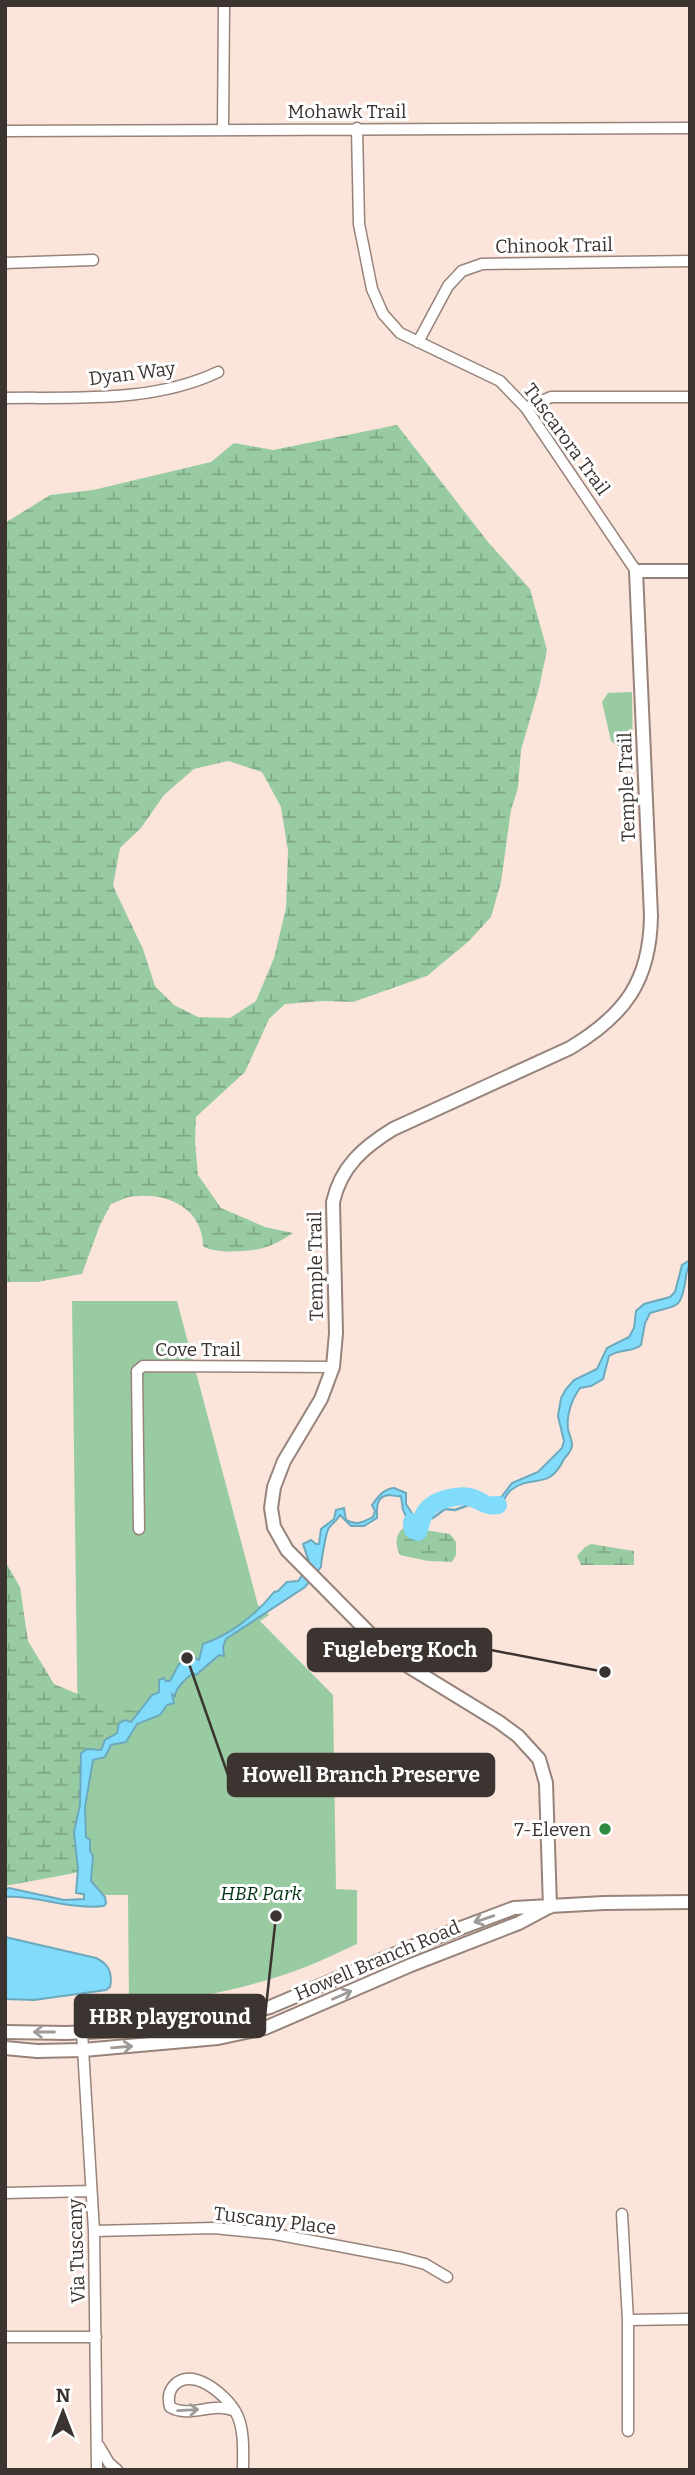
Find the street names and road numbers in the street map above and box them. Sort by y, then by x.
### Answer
street label: Mohawk Trail [288,100,406,123]
street label: Chinook Trail [495,233,613,258]
street label: Dyan Way [87,357,178,390]
street label: Tuscarora Trail [518,379,615,500]
street label: Temple Trail [613,732,640,842]
street label: Temple Trail [303,1211,328,1321]
street label: Cove Trail [155,1338,241,1361]
street label: Howell Branch Road [291,1915,463,2006]
street label: Via Tuscany [63,2197,90,2304]
street label: Tuscany Place [212,2202,337,2239]

